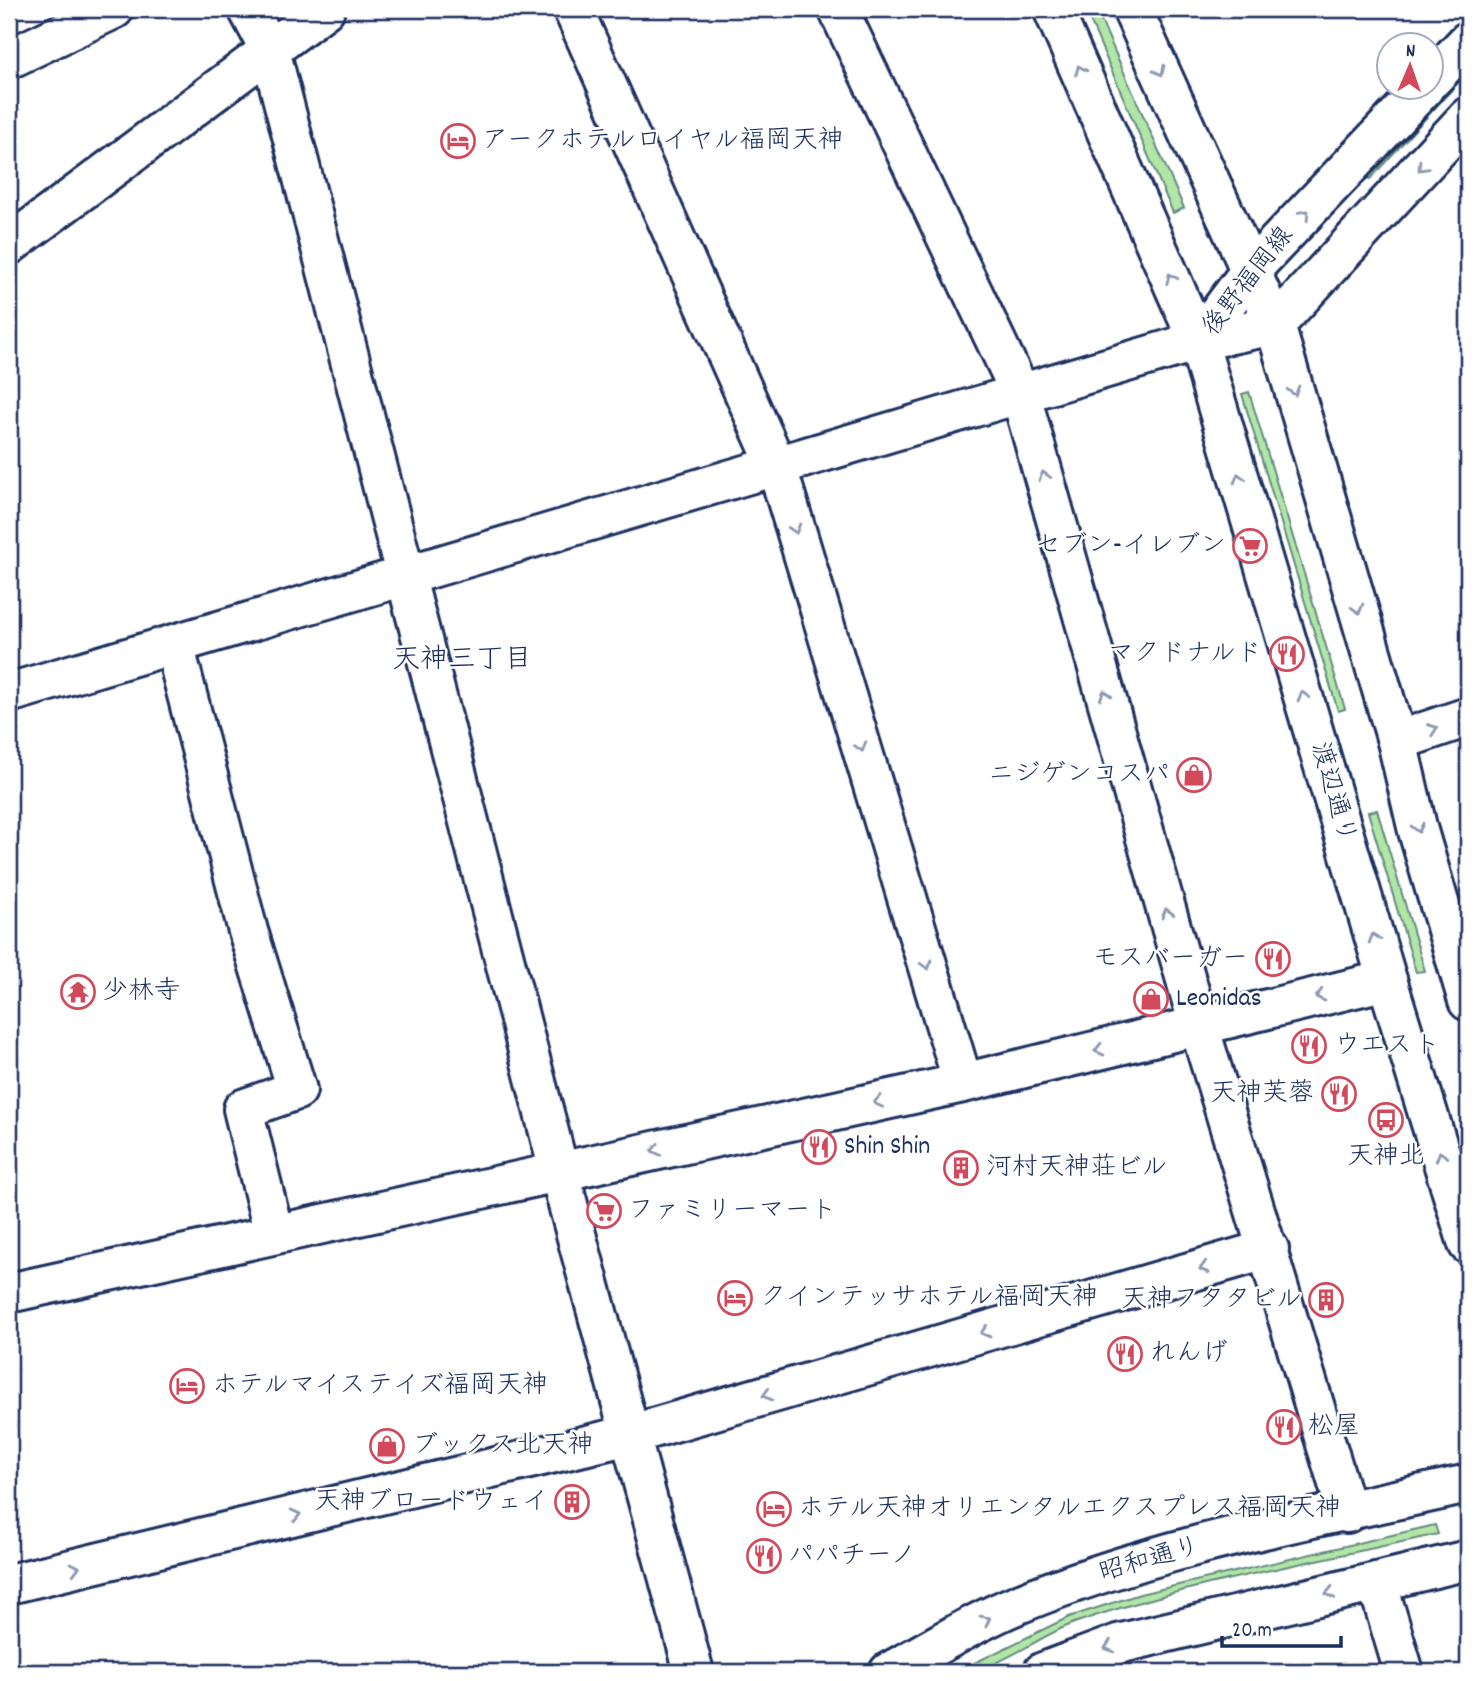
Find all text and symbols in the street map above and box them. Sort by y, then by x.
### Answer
north arrow [1376,32,1446,102]
text: N [1405,39,1416,66]
one-way arrow [1152,64,1166,76]
one-way arrow [1074,65,1088,77]
hotel icon: アークホテルロイヤル福岡天神 [439,122,477,160]
place label: アークホテルロイヤル福岡天神 [482,123,843,160]
one-way arrow [1418,159,1430,172]
one-way arrow [1296,209,1309,222]
street label: 後野福岡線 [1194,219,1304,345]
one-way arrow [1165,273,1179,286]
one-way arrow [1286,384,1301,396]
one-way arrow [1037,470,1052,482]
one-way arrow [1232,472,1247,484]
one-way arrow [787,522,801,535]
supermarket icon: セブン-イレブン [1231,527,1269,565]
place label: セブン-イレブン [1035,528,1226,565]
one-way arrow [1350,603,1365,615]
restaurant icon: マクドナルド [1268,635,1306,673]
place label: マクドナルド [1108,636,1262,673]
district label: 天神三丁目 [392,642,532,682]
one-way arrow [1099,689,1114,701]
one-way arrow [1297,691,1311,703]
one-way arrow [1426,723,1438,737]
street label: 渡辺通り [1300,738,1364,848]
one-way arrow [853,740,867,753]
shop icon: ニジゲンコスパ [1175,756,1213,794]
place label: ニジゲンコスパ [988,757,1170,794]
one-way arrow [1410,822,1424,834]
one-way arrow [1161,908,1175,920]
one-way arrow [1368,932,1383,944]
restaurant icon: モスバーガー [1254,940,1292,978]
place label: モスバーガー [1093,941,1248,978]
one-way arrow [918,958,933,970]
temple icon: 少林寺 [59,973,97,1011]
place label: 少林寺 [102,974,180,1011]
shop icon: Leonidas [1132,980,1170,1018]
place label: Leonidas [1176,981,1262,1018]
one-way arrow [1315,988,1327,1002]
restaurant icon: ウエスト [1290,1027,1328,1065]
place label: ウエスト [1334,1028,1440,1065]
one-way arrow [1093,1042,1105,1056]
restaurant icon: 天神芙蓉 [1320,1075,1358,1113]
place label: 天神芙蓉 [1210,1076,1314,1113]
one-way arrow [872,1093,884,1108]
bus stop icon: 天神北 [1367,1101,1405,1139]
restaurant icon: Shin Shin [800,1128,838,1166]
place label: Shin Shin [844,1129,930,1166]
place label: 天神北 [1347,1139,1425,1176]
one-way arrow [650,1142,662,1157]
building icon: 河村天神荘ビル [942,1149,980,1187]
place label: 河村天神荘ビル [986,1150,1167,1187]
one-way arrow [1434,1150,1449,1162]
supermarket icon: ファミリーマート [585,1192,623,1230]
place label: ファミリーマート [628,1193,837,1230]
one-way arrow [1198,1260,1210,1275]
hotel icon: クインテッサホテル福岡天神 [716,1279,754,1317]
place label: クインテッサホテル福岡天神 [760,1280,1098,1317]
building icon: 天神フタタビル [1307,1281,1345,1319]
place label: 天神フタタビル [1121,1282,1302,1319]
one-way arrow [980,1323,992,1338]
restaurant icon: れんげ [1106,1335,1144,1373]
place label: れんげ [1150,1336,1228,1373]
hotel icon: ホテルマイステイズ福岡天神 [168,1367,206,1405]
place label: ホテルマイステイズ福岡天神 [212,1368,548,1405]
one-way arrow [761,1387,773,1401]
restaurant icon: 松屋 [1265,1408,1303,1446]
place label: 松屋 [1308,1409,1360,1446]
shop icon: ブックス北天神 [368,1427,406,1465]
place label: ブックス北天神 [412,1428,593,1465]
building icon: 天神ブロードウェイ [553,1483,591,1521]
place label: 天神ブロードウェイ [314,1484,548,1521]
hotel icon: ホテル天神オリエンタルエクスプレス福岡天神 [755,1490,793,1528]
place label: ホテル天神オリエンタルエクスプレス福岡天神 [798,1491,1341,1528]
one-way arrow [290,1508,302,1523]
street label: 昭和通り [1095,1529,1205,1593]
restaurant icon: パパチーノ [745,1537,783,1575]
place label: パパチーノ [788,1538,916,1575]
one-way arrow [69,1562,81,1576]
one-way arrow [1325,1585,1337,1600]
scale bar [1222,1604,1340,1648]
one-way arrow [979,1615,991,1628]
text: 20 m [1232,1617,1272,1647]
one-way arrow [1104,1638,1116,1653]

